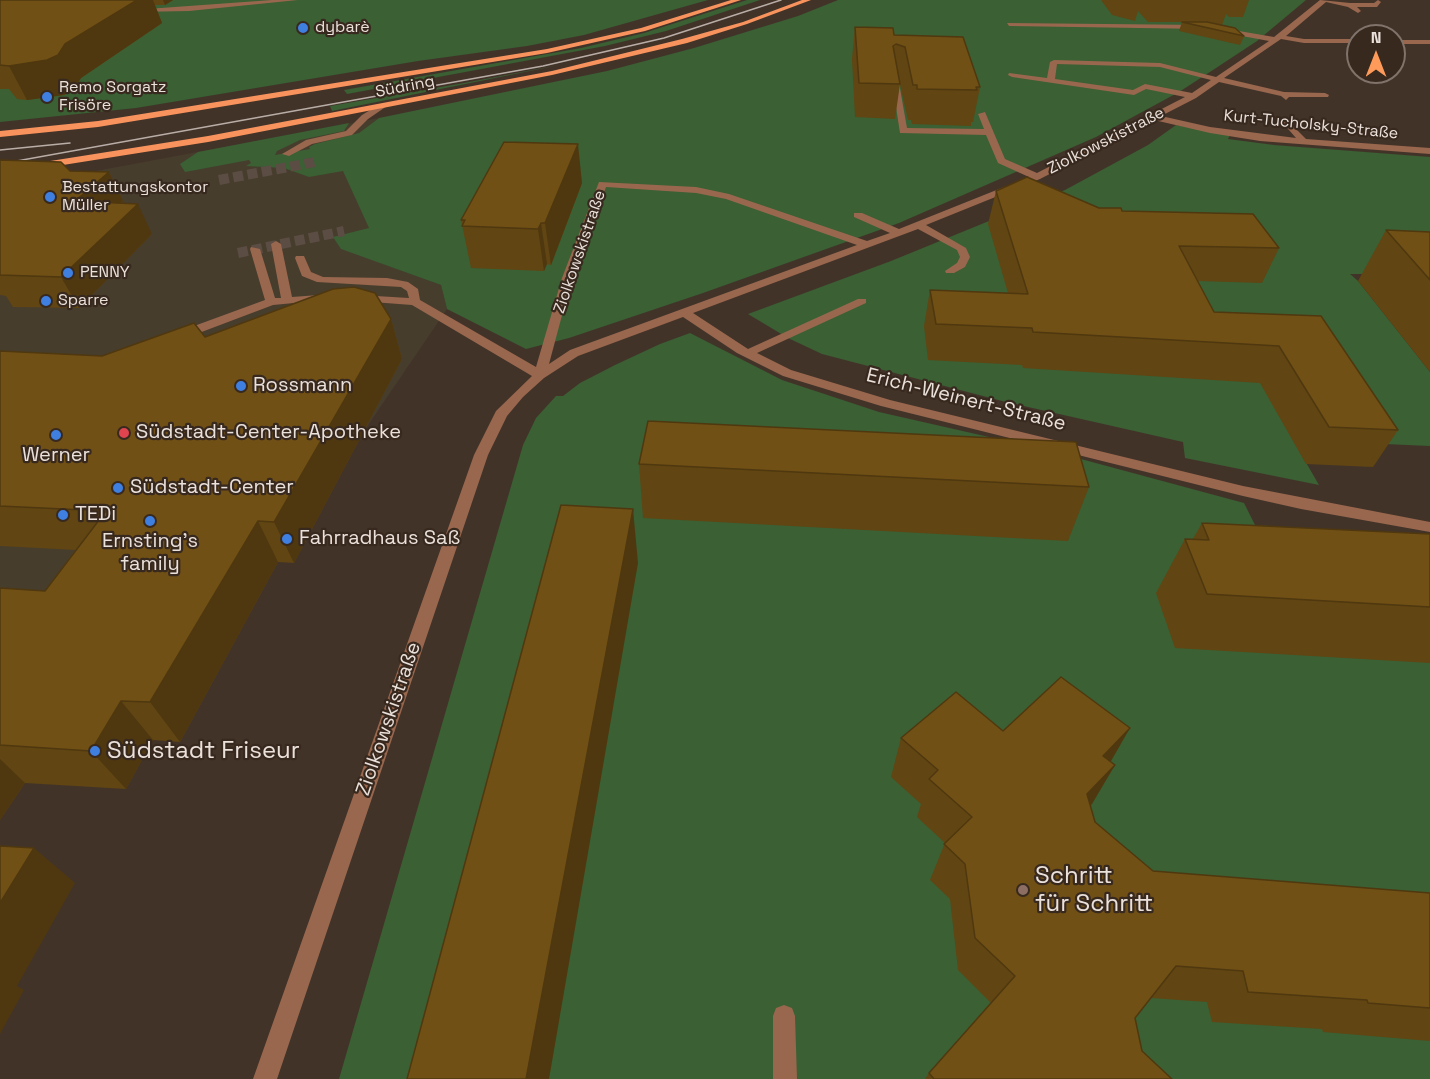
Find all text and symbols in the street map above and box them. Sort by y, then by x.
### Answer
place label: dybarè [315,18,370,38]
marker: dybarè [296,21,310,35]
north arrow [1346,24,1406,84]
text: N [1371,27,1381,48]
street label: Südring [374,72,436,102]
place label: Remo Sorgatz Frisöre [59,78,166,116]
marker: Remo Sorgatz Frisöre [40,90,54,104]
street label: Ziolkowskistraße [1044,103,1168,179]
street label: Kurt-Tucholsky-Straße [1223,106,1399,144]
place label: Bestattungskontor Müller [62,178,208,216]
street label: Ziolkowskistraße [550,188,610,316]
marker: Bestattungskontor Müller [43,190,57,204]
place label: PENNY [80,263,130,283]
marker: PENNY [61,266,75,280]
place label: Sparre [58,291,109,311]
marker: Sparre [39,294,53,308]
street label: Erich-Weinert-Straße [864,364,1068,436]
place label: Rossmann [253,374,352,398]
marker: Rossmann [234,379,248,393]
place label: Südstadt-Center-Apotheke [136,421,401,445]
marker: Südstadt-Center-Apotheke [117,426,131,440]
marker: Werner [49,428,63,442]
place label: Werner [22,444,90,468]
place label: Südstadt-Center [130,476,294,500]
marker: Südstadt-Center [111,481,125,495]
place label: TEDi [75,503,116,527]
marker: TEDi [56,508,70,522]
marker: Ernsting's family [143,514,157,528]
place label: Fahrradhaus Saß [299,527,460,551]
place label: Ernsting's family [102,530,198,577]
marker: Fahrradhaus Saß [280,532,294,546]
street label: Ziolkowskistraße [351,639,427,799]
place label: Südstadt Friseur [107,737,300,765]
marker: Südstadt Friseur [88,744,102,758]
place label: Schritt für Schritt [1035,862,1153,918]
marker: Schritt für Schritt [1016,883,1030,897]

